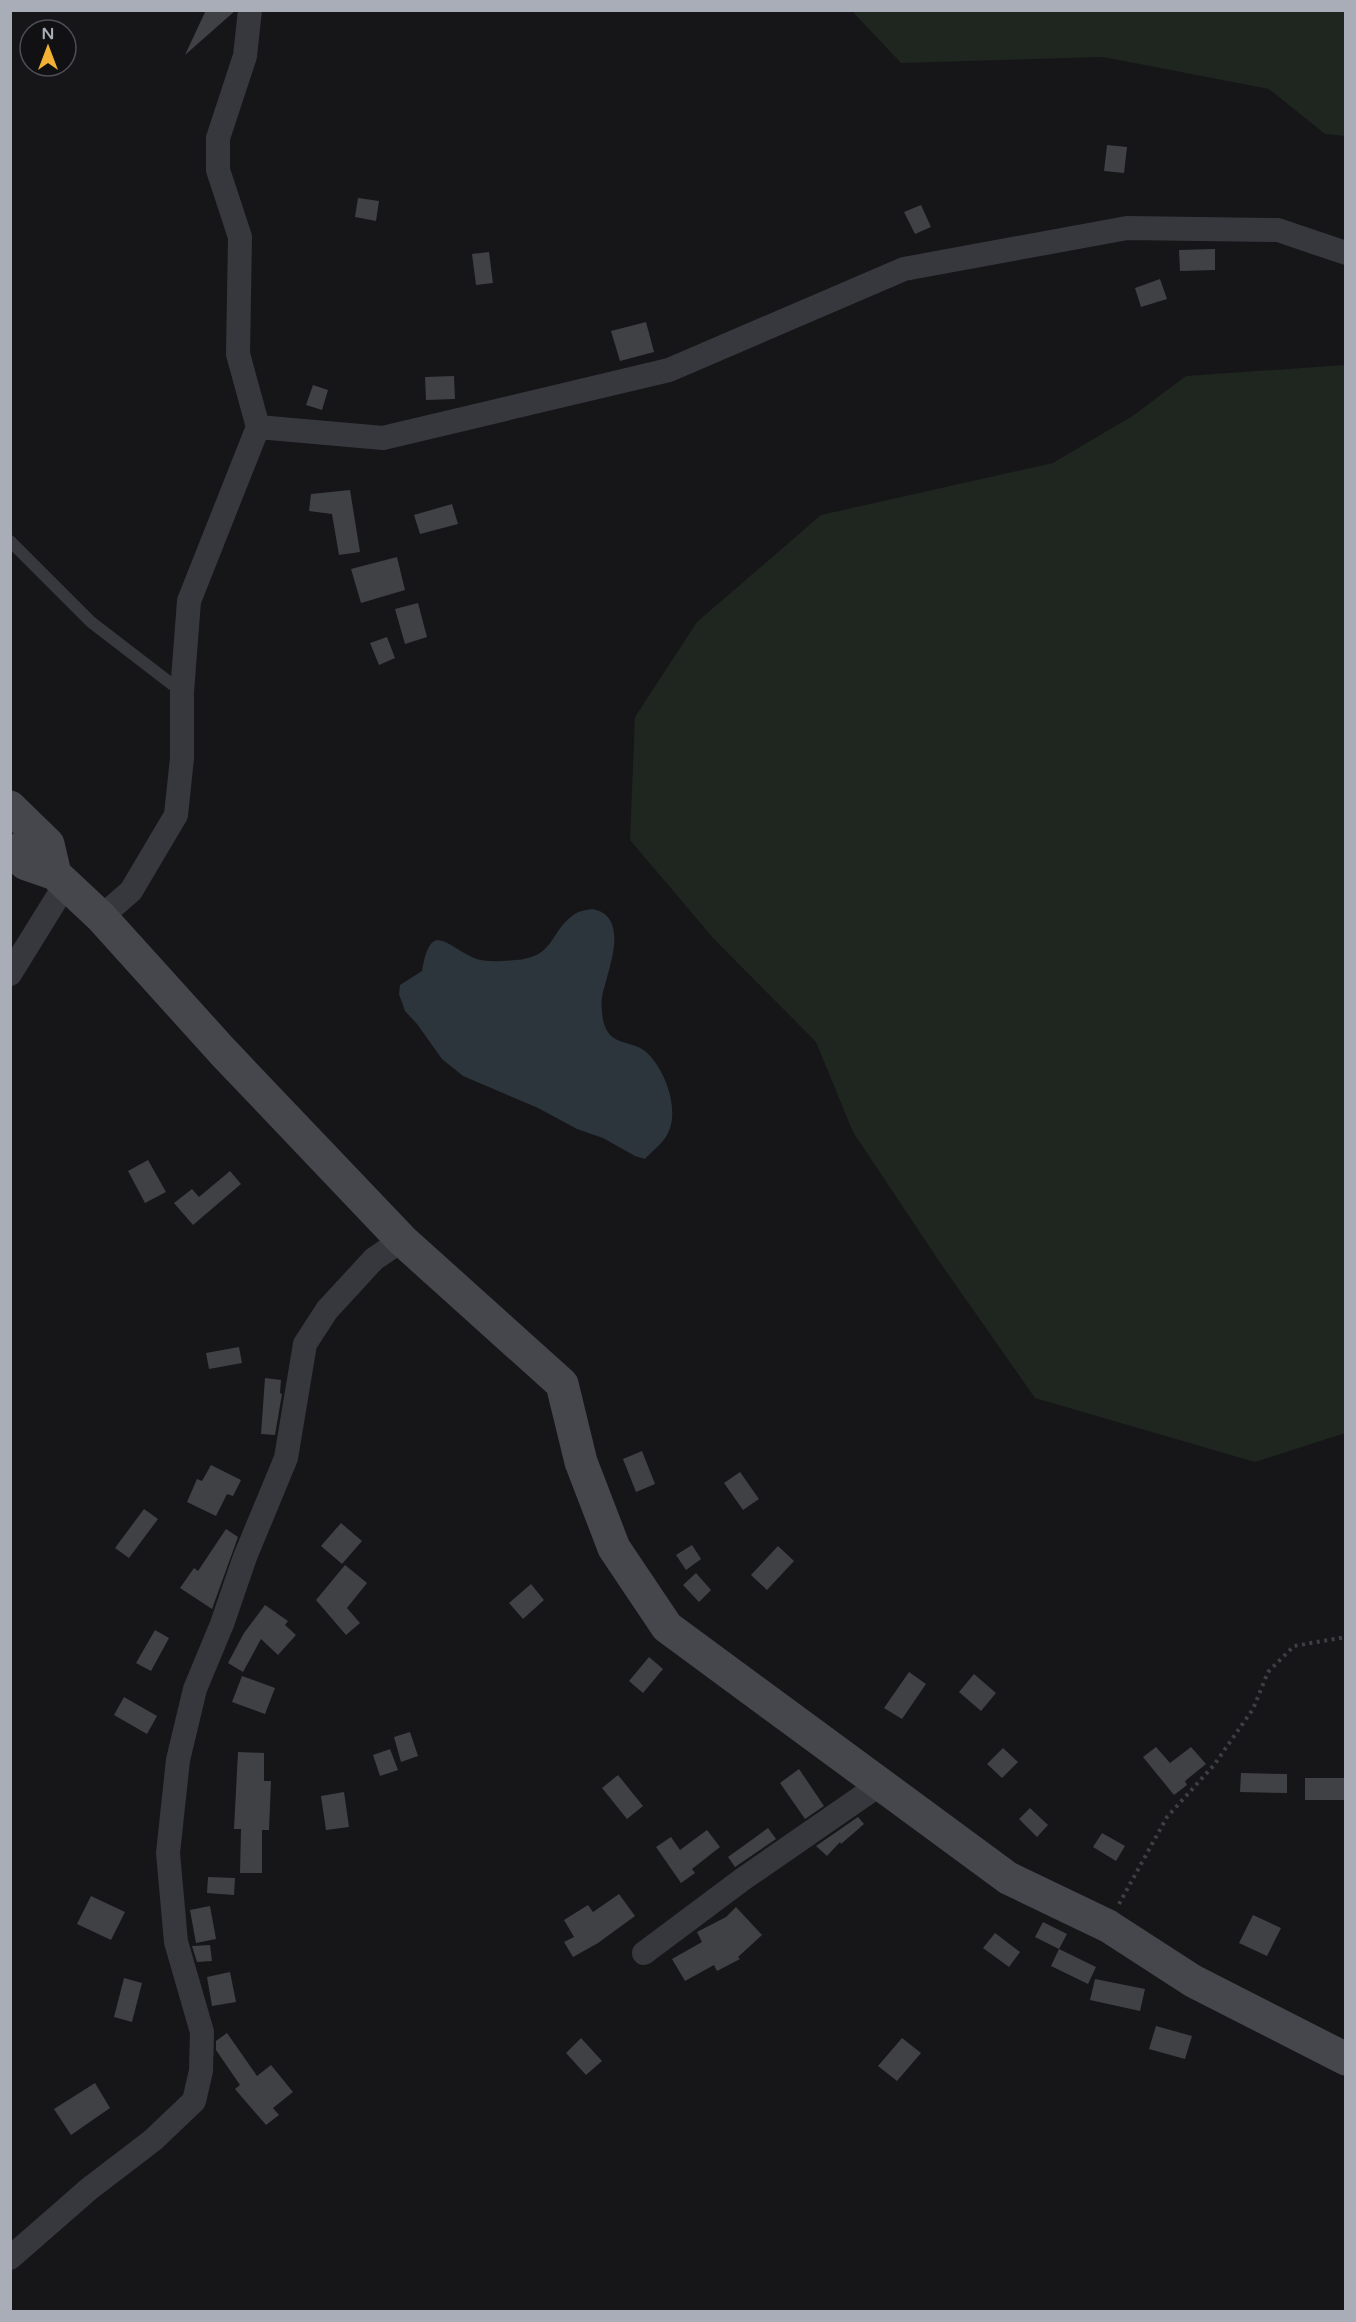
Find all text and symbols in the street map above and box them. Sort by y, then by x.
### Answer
north arrow [18,18,78,78]
text: N [42,24,54,44]

